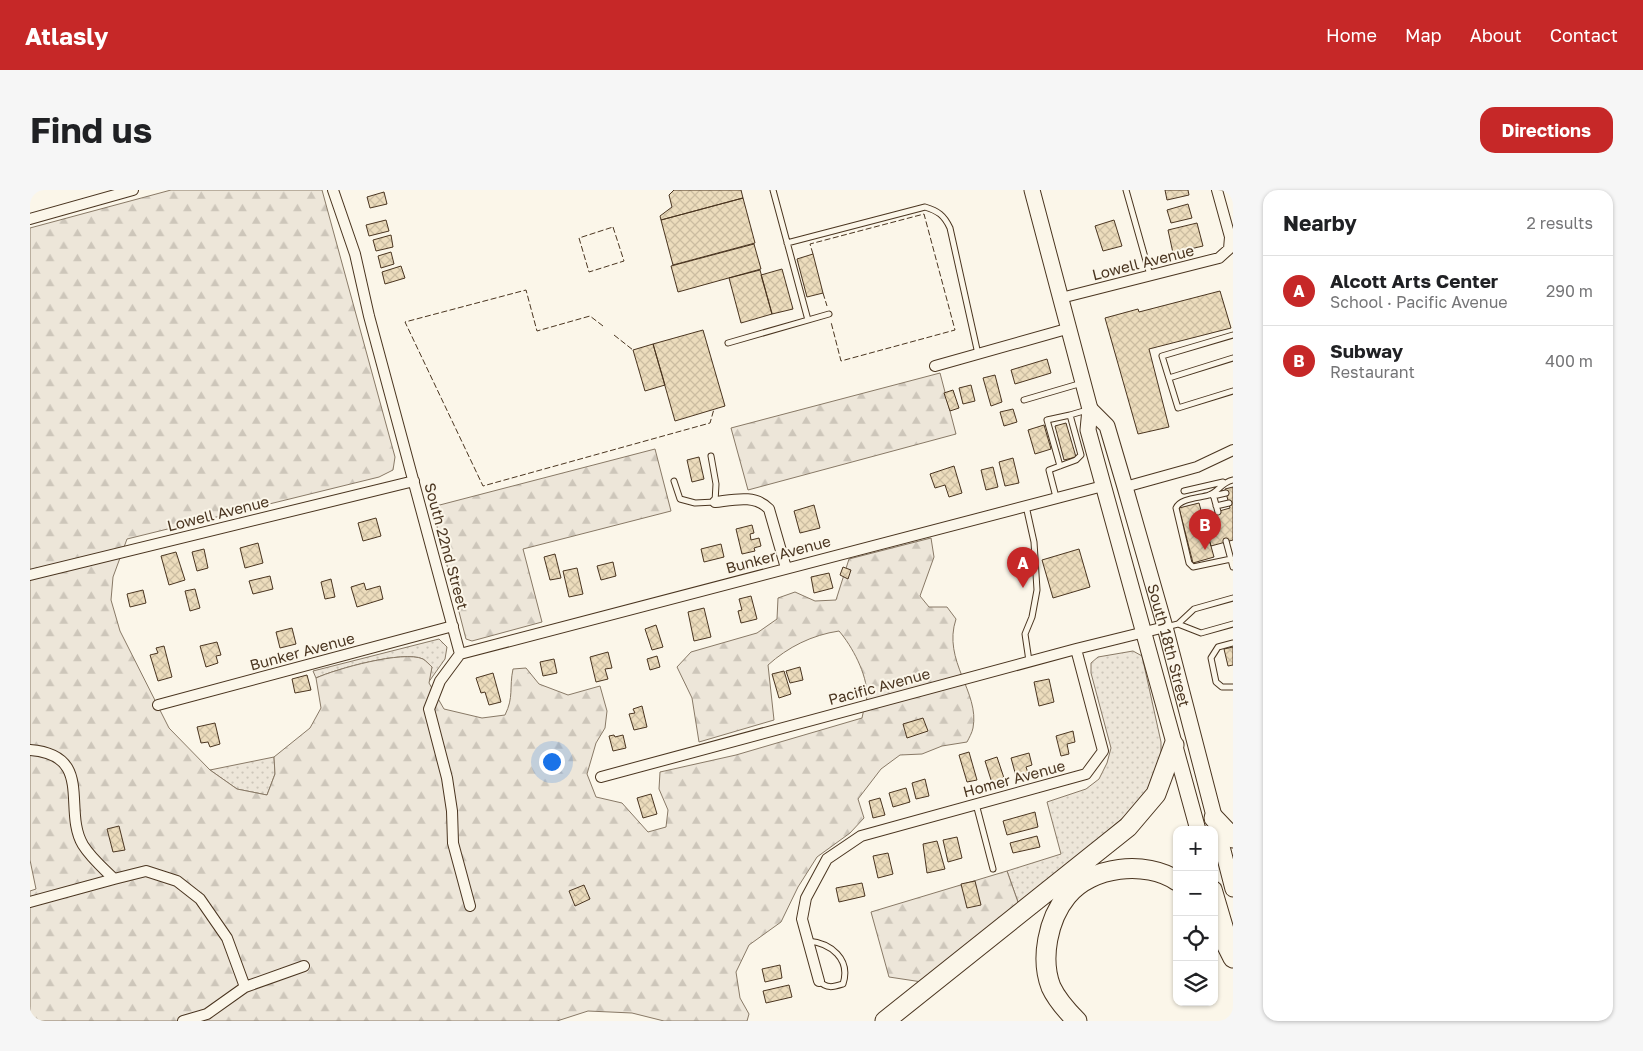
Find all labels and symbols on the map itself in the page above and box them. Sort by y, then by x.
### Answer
street label: Lowell Avenue [1090,241,1196,283]
street label: South 22nd Street [421,481,473,611]
street label: Lowell Avenue [165,492,271,534]
pin: B [1189,509,1221,550]
street label: Bunker Avenue [724,531,833,577]
pin: A [1007,547,1039,588]
street label: South 18th Street [1144,582,1194,709]
street label: Bunker Avenue [248,628,357,674]
street label: Pacific Avenue [826,664,932,708]
your location [539,749,565,775]
street label: Homer Avenue [961,756,1067,800]

